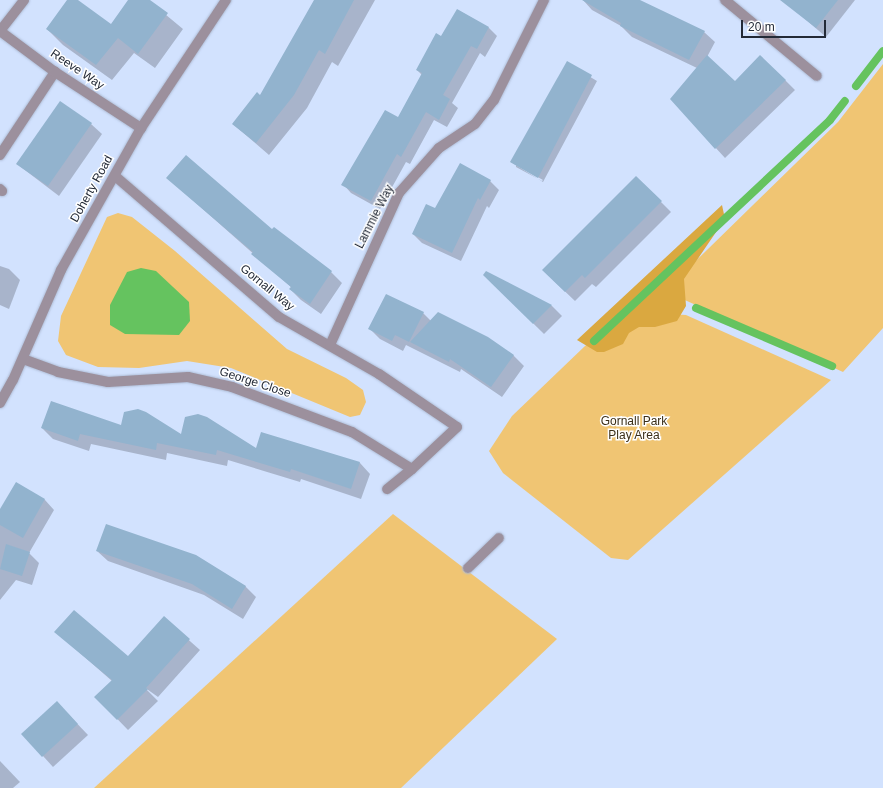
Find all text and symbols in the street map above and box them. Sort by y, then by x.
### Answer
scale bar [743,12,828,38]
text: 20 m [748,20,775,34]
street label: Reeve Way [47,47,107,93]
street label: Doherty Road [68,153,116,225]
street label: Lammie Way [353,183,397,251]
street label: Gornall Way [237,262,297,314]
street label: George Close [218,365,292,401]
park label: Gornall Park Play Area [601,415,667,443]

